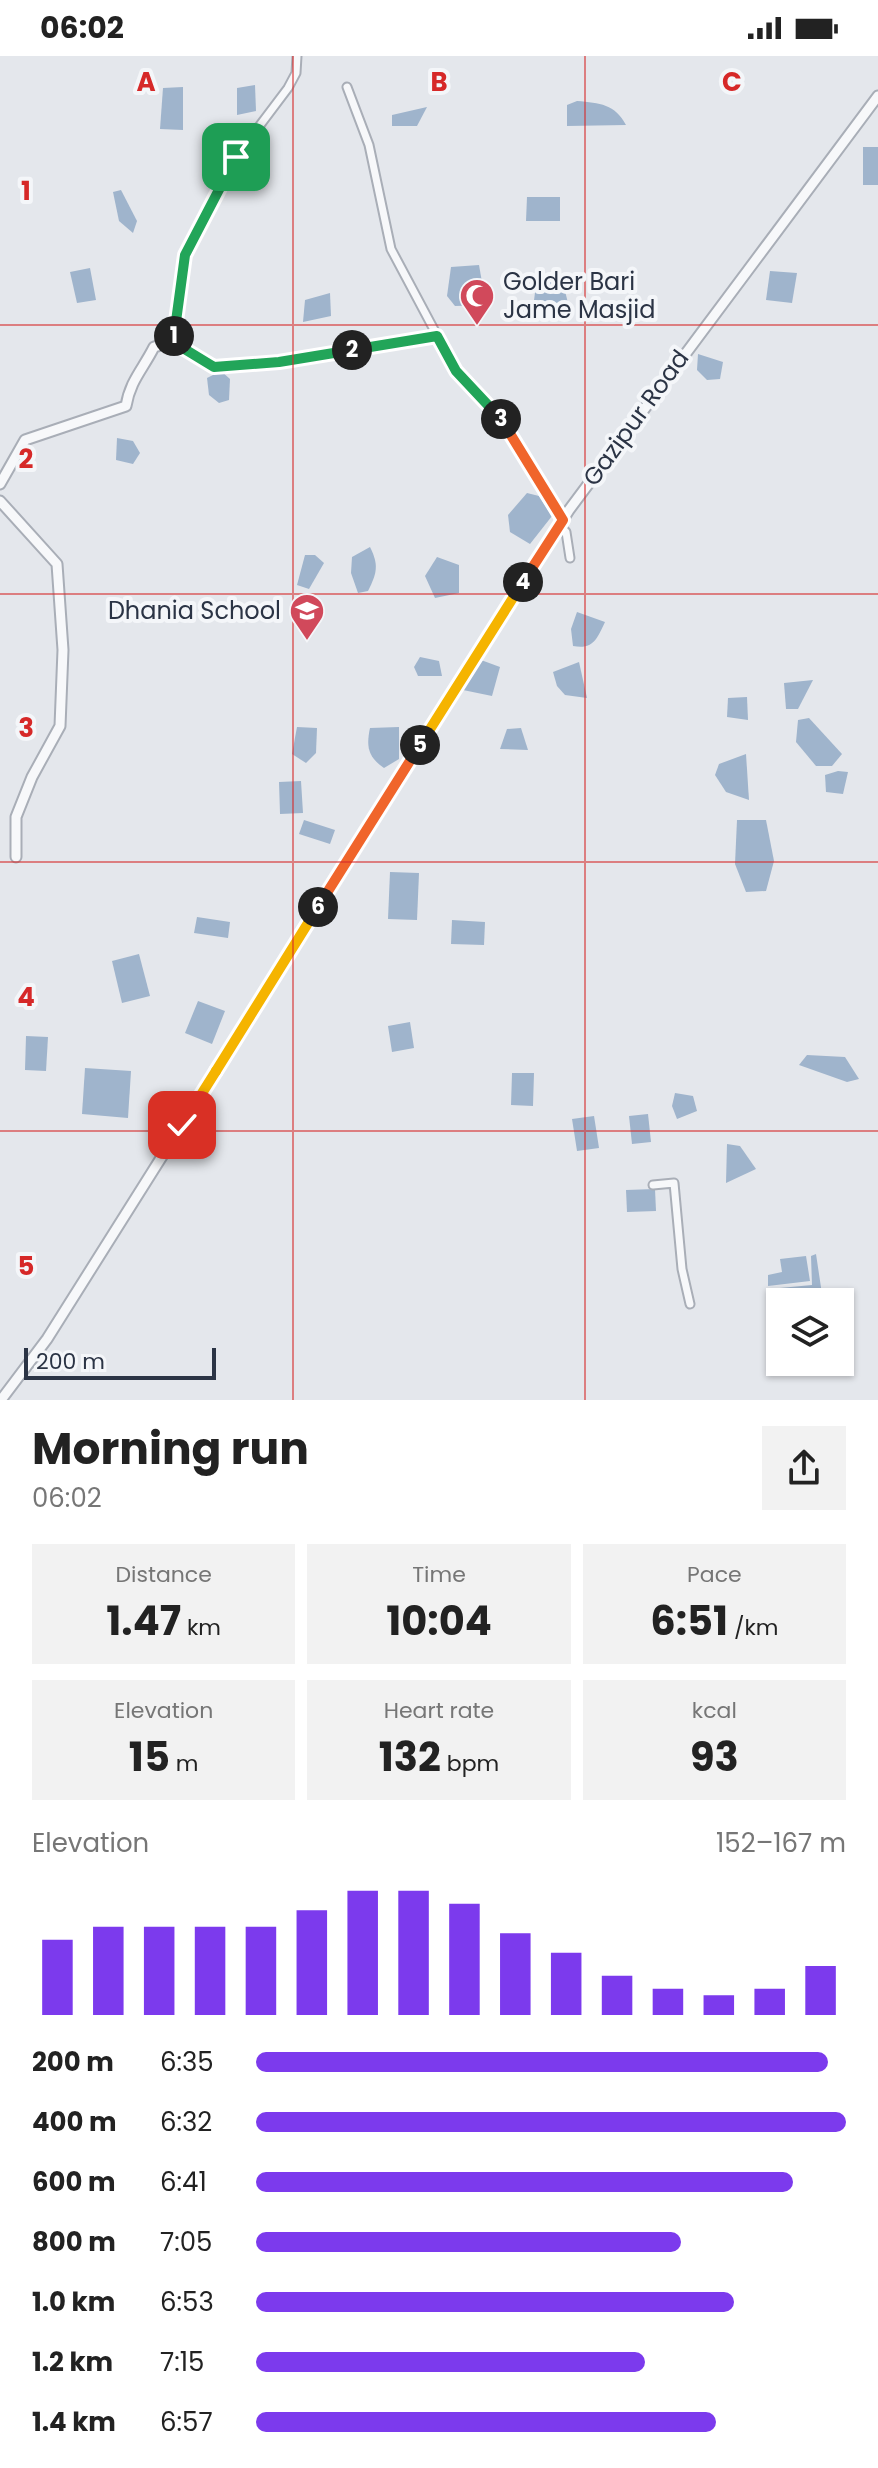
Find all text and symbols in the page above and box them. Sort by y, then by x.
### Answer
text: 06:02 [40,6,124,49]
text: A [136,64,156,100]
text: B [430,64,448,100]
text: C [722,64,742,100]
pin [202,123,270,191]
icon: arrive [214,135,258,179]
text: 1 [21,173,31,209]
place label: Golder Bari Jame Masjid [503,265,655,326]
mosque icon: Golder Bari Jame Masjid [458,277,496,327]
pin: 1 [154,316,194,356]
text: 1 [170,320,178,351]
pin: 2 [332,330,372,370]
text: 2 [346,334,358,365]
street label: Gazipur Road [575,343,696,493]
pin: 3 [481,399,521,439]
text: 3 [494,403,508,434]
text: 2 [19,441,34,477]
pin: 4 [503,562,543,602]
text: 4 [516,566,530,597]
school or university icon: Dhania School [288,592,326,642]
place label: Dhania School [108,594,281,627]
text: 3 [18,710,34,746]
pin: 5 [400,725,440,765]
text: 5 [413,729,427,760]
pin: 6 [298,887,338,927]
text: 6 [311,891,325,922]
text: 4 [17,979,35,1015]
pin [148,1091,216,1159]
icon: check [160,1103,204,1147]
text: 5 [18,1248,34,1284]
map controls [766,1288,854,1376]
button: layers [766,1288,854,1376]
scale bar [24,1344,216,1380]
text: 200 m [36,1346,105,1377]
text: Morning run [32,1418,309,1479]
button: share [762,1426,846,1510]
text: 06:02 [32,1480,102,1516]
text: Distance [115,1559,212,1590]
text: Time [412,1559,466,1590]
text: Pace [687,1559,742,1590]
text: 1.47 [106,1593,181,1649]
text: 10:04 [386,1593,492,1649]
text: 6:51 [650,1593,728,1649]
text: km [181,1612,221,1643]
text: /km [728,1612,778,1643]
text: Elevation [114,1695,213,1726]
text: Heart rate [384,1695,494,1726]
text: kcal [692,1695,737,1726]
text: 15 [129,1729,170,1785]
text: 132 [379,1729,441,1785]
text: 93 [690,1729,739,1785]
text: m [170,1748,198,1779]
text: bpm [441,1748,499,1779]
text: Elevation [32,1825,149,1861]
text: 152–167 m [716,1825,846,1861]
text: 200 m [32,2044,114,2080]
text: 6:35 [160,2044,214,2080]
text: 400 m [32,2104,117,2140]
text: 6:32 [160,2104,212,2140]
text: 600 m [32,2164,116,2200]
text: 6:41 [160,2164,207,2200]
text: 800 m [32,2224,116,2260]
text: 7:05 [160,2224,212,2260]
text: 1.0 km [32,2284,115,2320]
text: 6:53 [160,2284,214,2320]
text: 1.2 km [32,2344,113,2380]
text: 7:15 [160,2344,204,2380]
text: 1.4 km [32,2404,116,2440]
text: 6:57 [160,2404,213,2440]

